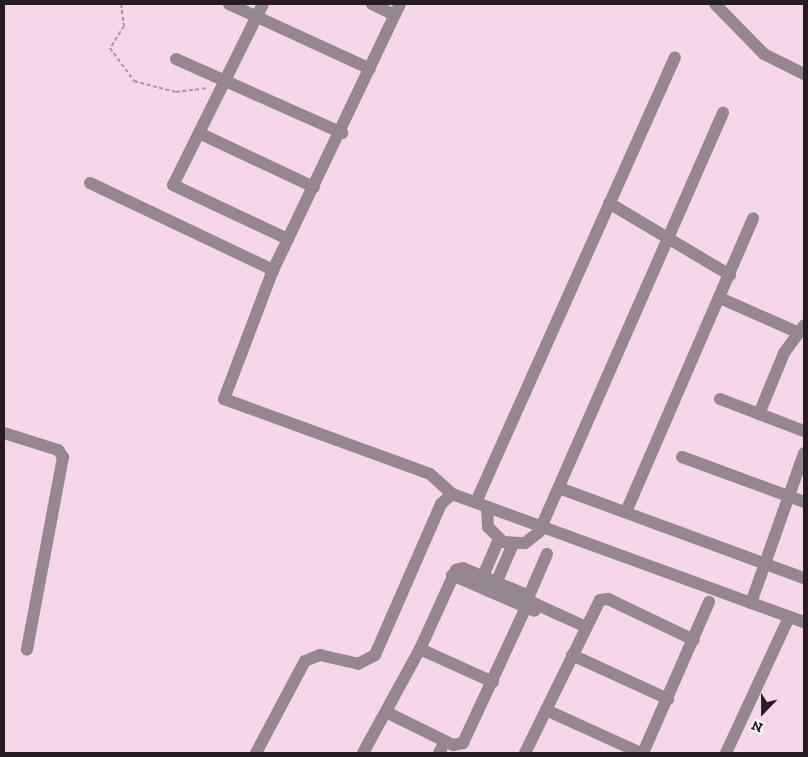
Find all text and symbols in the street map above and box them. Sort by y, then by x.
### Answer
north arrow [738,687,788,737]
text: N [749,717,765,736]

